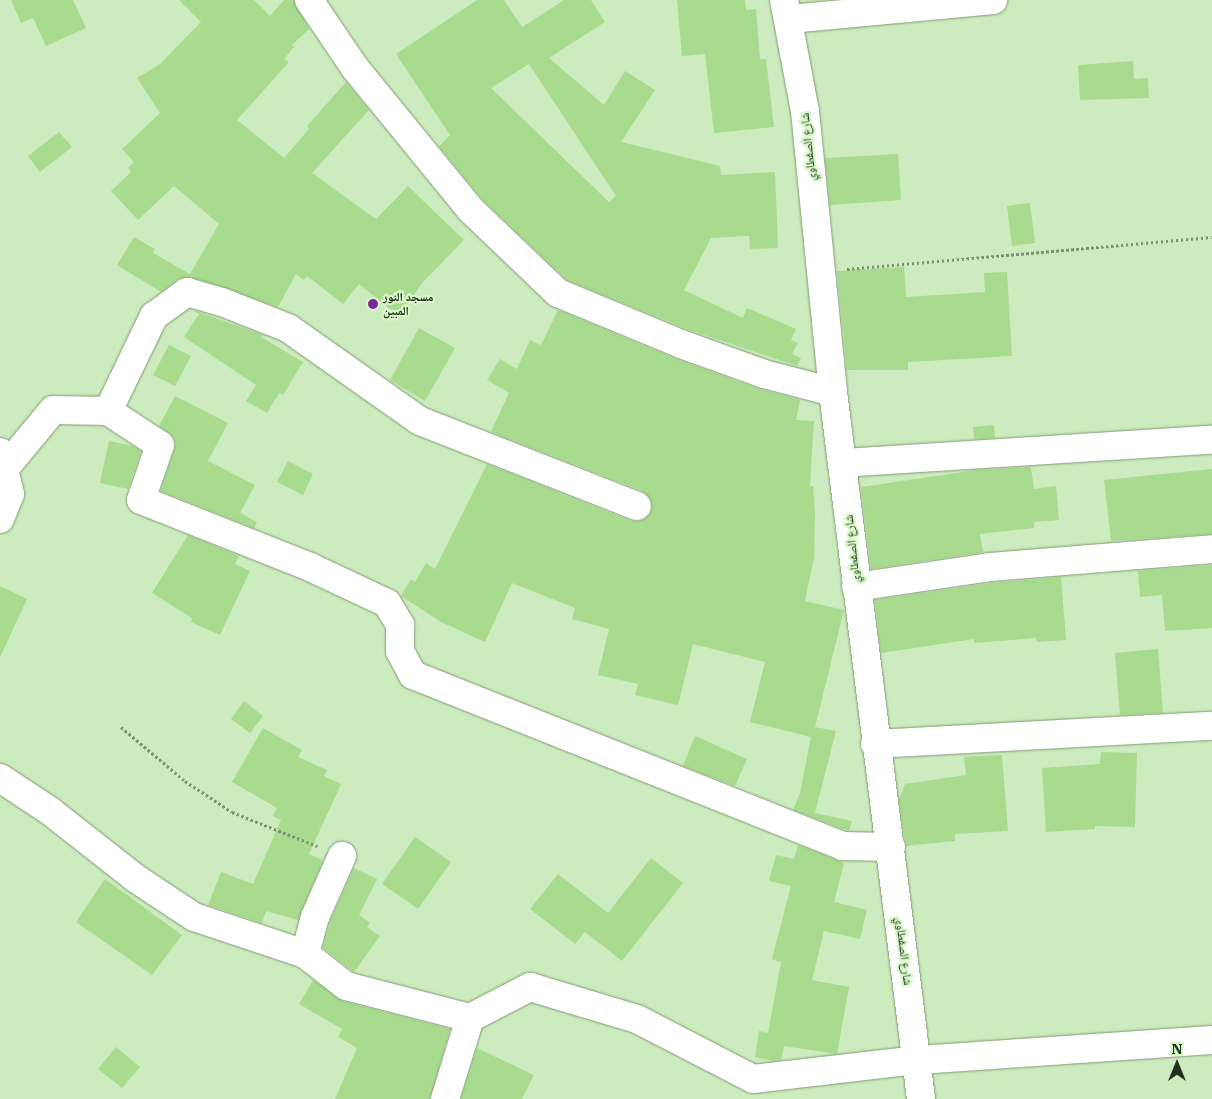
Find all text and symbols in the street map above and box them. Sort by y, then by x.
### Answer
street label: شارع الصفطاوي [797,112,819,182]
place label: مسجد النور المبين [383,290,433,318]
marker: مسجد النور المبين [367,298,379,310]
street label: شارع الصفطاوي [841,514,863,584]
street label: شارع الصفطاوي [893,916,915,986]
north arrow [1152,1039,1202,1089]
text: N [1171,1040,1183,1058]

